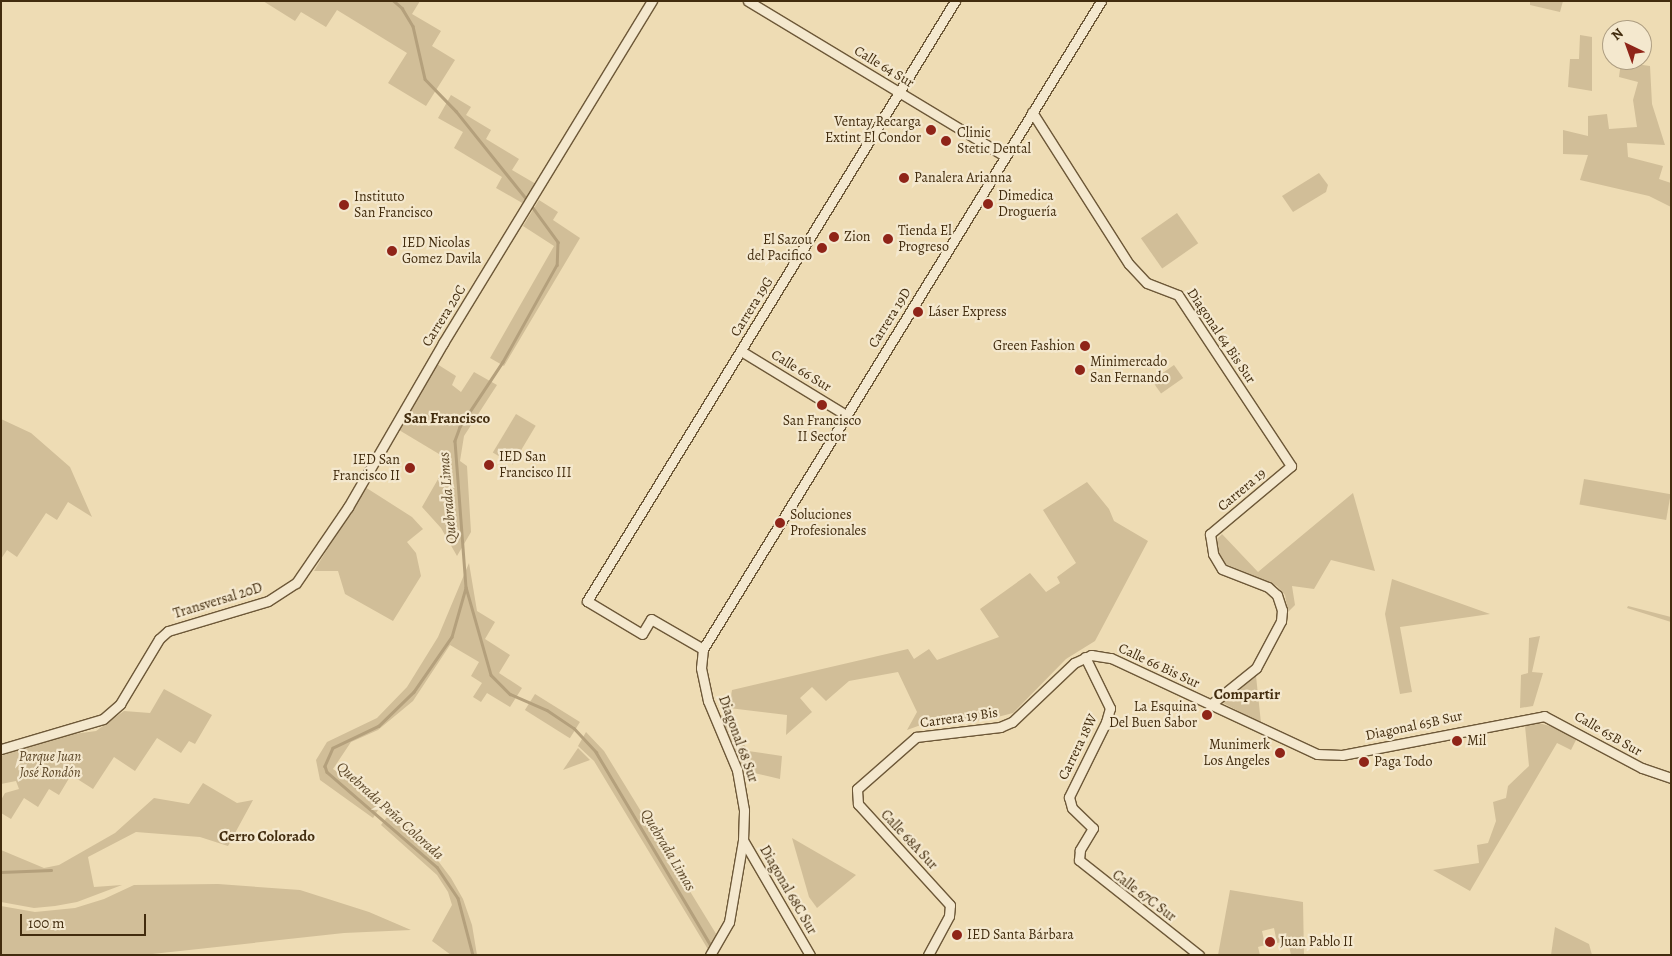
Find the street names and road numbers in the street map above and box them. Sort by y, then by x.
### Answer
street label: Calle 64 Sur [851,43,917,91]
street label: Carrera 19G [727,274,777,340]
street label: Carrera 20C [418,282,470,350]
street label: Carrera 19D [865,285,915,351]
street label: Diagonal 64 Bis Sur [1183,285,1259,387]
street label: Calle 66 Sur [768,346,834,396]
street label: Carrera 19 [1214,465,1270,515]
street label: Transversal 20D [171,579,265,623]
street label: Calle 66 Bis Sur [1116,640,1202,692]
street label: Diagonal 68 Sur [715,693,761,785]
street label: Carrera 19 Bis [919,704,999,732]
street label: Diagonal 65B Sur [1364,708,1464,744]
street label: Calle 65B Sur [1571,708,1645,760]
street label: Carrera 18W [1055,711,1101,783]
street label: Calle 68A Sur [877,807,941,873]
street label: Diagonal 68C Sur [756,843,820,937]
street label: Calle 67C Sur [1109,867,1179,925]

